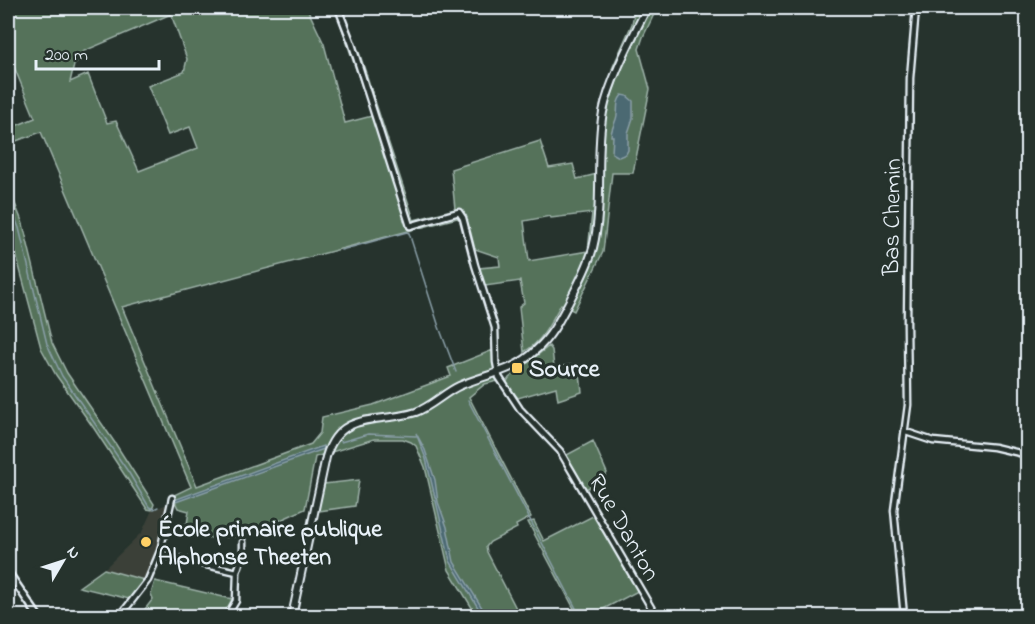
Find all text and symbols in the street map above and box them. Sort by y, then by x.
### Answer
scale bar [36,33,159,71]
text: 200 m [45,43,88,69]
street label: Bas Chemin [875,158,912,277]
place label: Source [529,353,601,388]
marker: Source [510,361,524,375]
street label: Rue Danton [578,468,668,588]
place label: École primaire publique Alphonse Theeten [158,513,383,576]
north arrow [33,531,93,591]
marker: École primaire publique Alphonse Theeten [139,535,153,549]
text: N [60,541,86,565]

